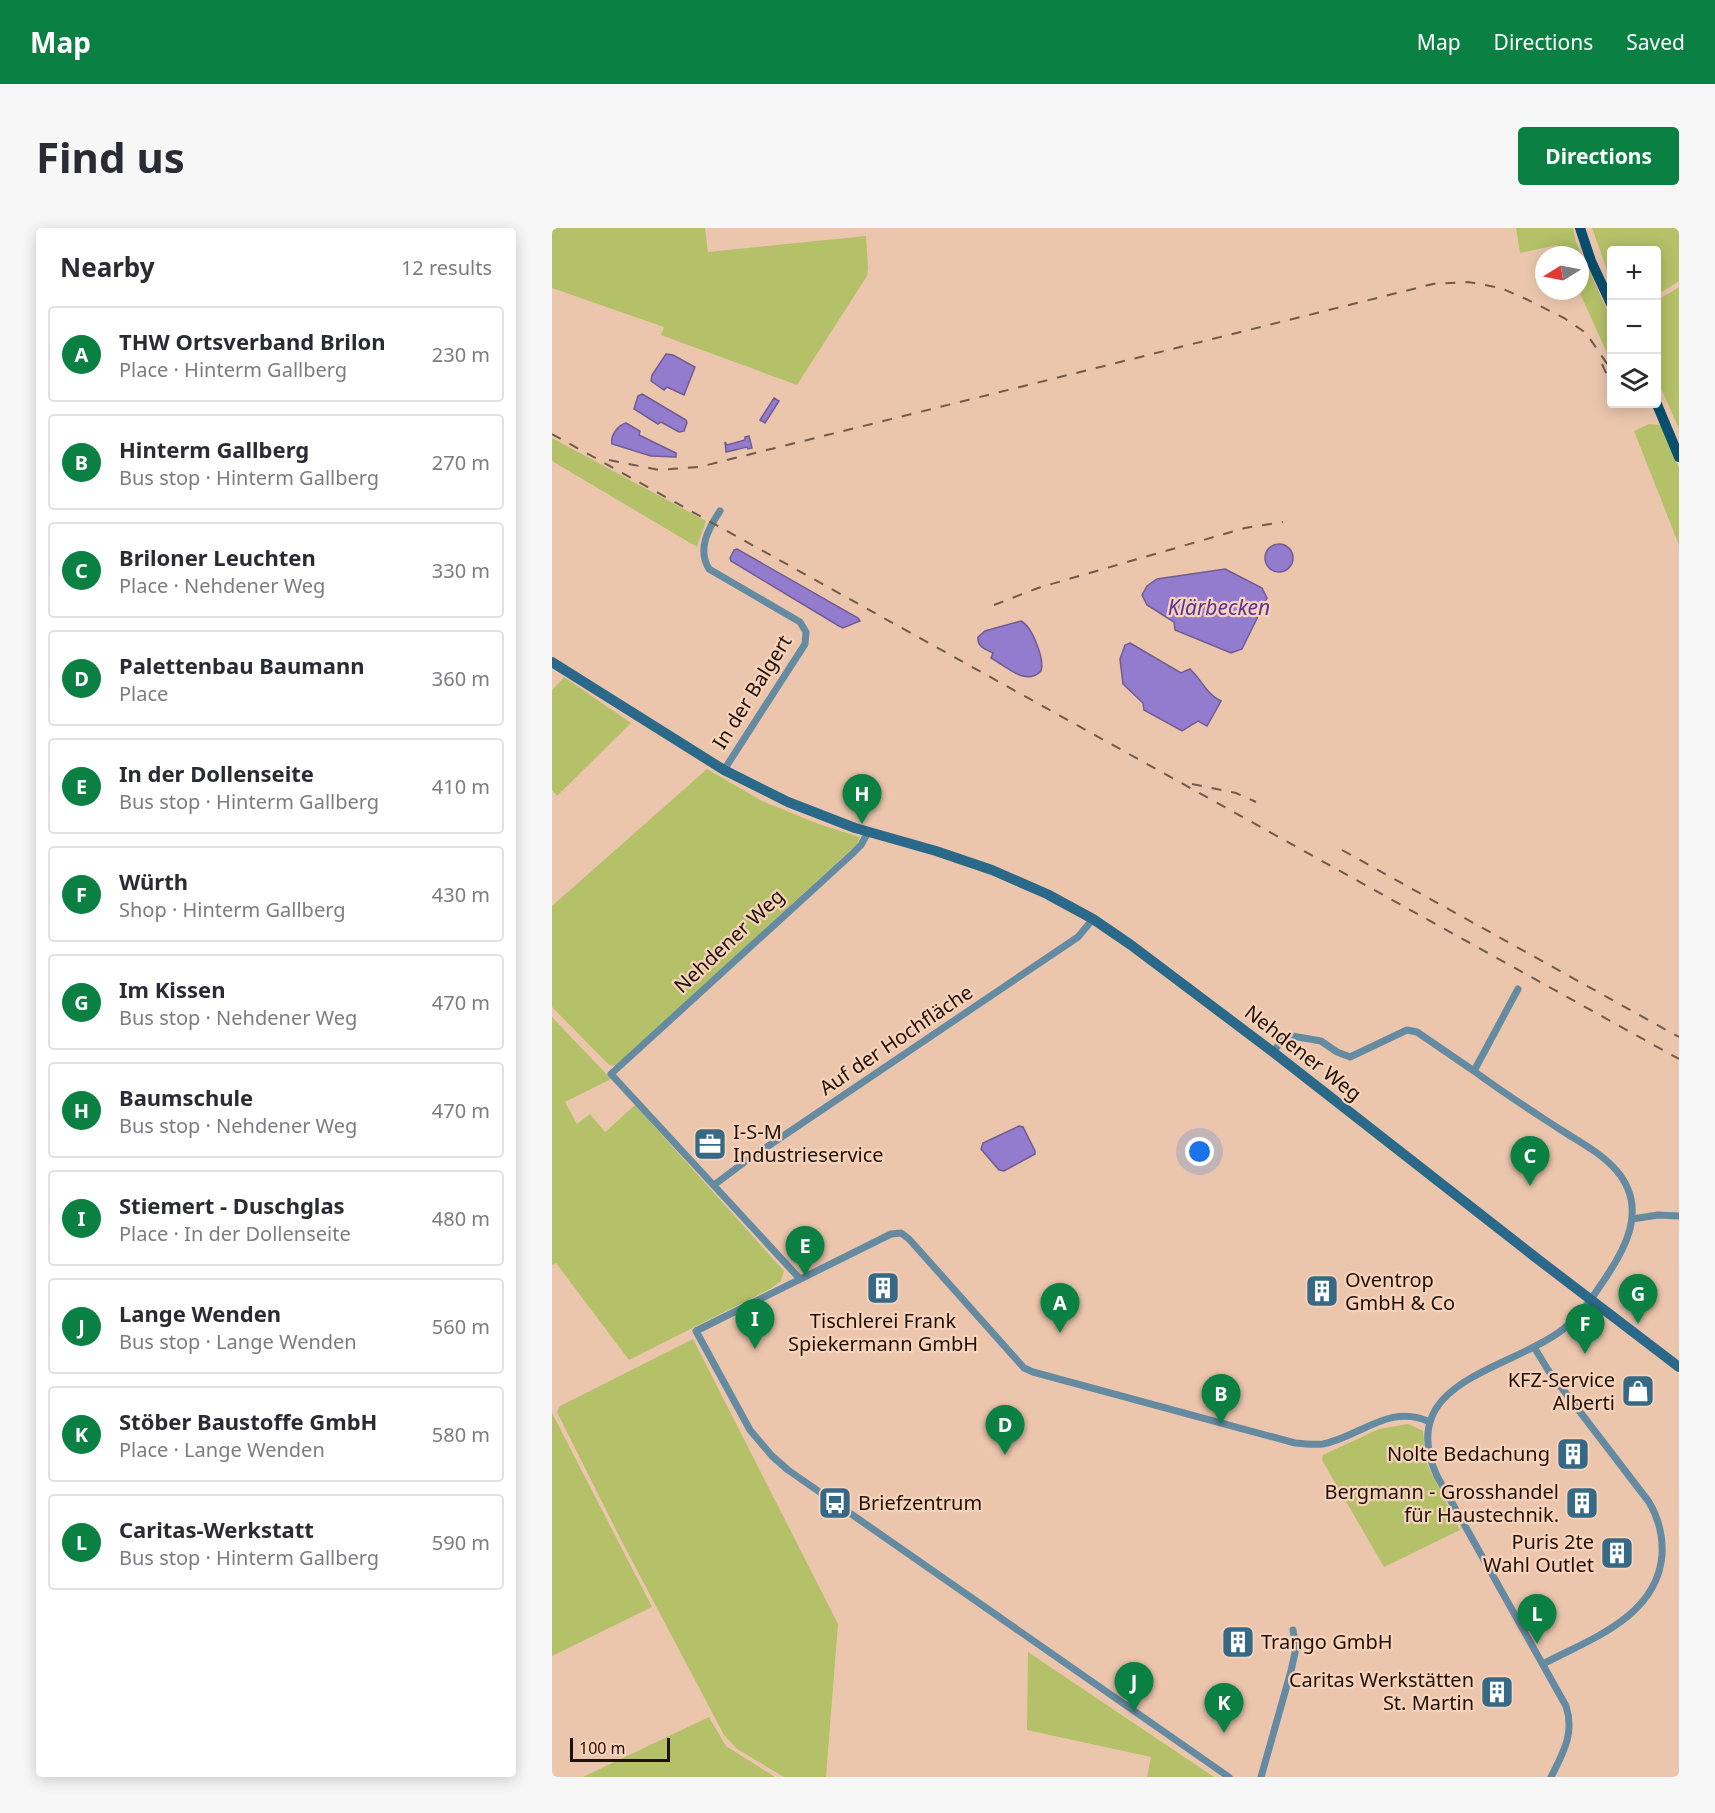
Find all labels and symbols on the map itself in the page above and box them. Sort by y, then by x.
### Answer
north arrow [1535,246,1589,300]
water label: Klärbecken [1168,593,1270,621]
street label: In der Balgert [706,630,797,754]
pin: H [842,774,882,824]
street label: Nehdener Weg [668,883,790,999]
street label: Auf der Hochfläche [814,978,978,1101]
street label: Nehdener Weg [1239,998,1367,1107]
place label: I-S-M Industrieservice [733,1118,884,1168]
office icon: I-S-M Industrieservice [692,1126,728,1162]
pin: C [1510,1136,1550,1186]
your location [1185,1137,1214,1166]
pin: E [786,1226,824,1276]
place label: Oventrop GmbH & Co [1345,1266,1455,1316]
building icon: Tischlerei Frank Spiekermann GmbH [865,1270,901,1306]
building icon: Oventrop GmbH & Co [1304,1273,1340,1309]
pin: G [1618,1274,1658,1324]
pin: A [1040,1284,1080,1333]
pin: I [736,1300,774,1349]
pin: F [1566,1304,1604,1354]
place label: Tischlerei Frank Spiekermann GmbH [788,1307,978,1357]
place label: KFZ-Service Alberti [1508,1366,1615,1416]
shop icon: KFZ-Service Alberti [1620,1373,1656,1409]
pin: B [1202,1374,1240,1424]
pin: D [986,1406,1024,1455]
building icon: Nolte Bedachung [1555,1436,1591,1472]
place label: Nolte Bedachung [1387,1440,1550,1467]
place label: Bergmann - Grosshandel für Haustechnik. [1325,1478,1559,1528]
bus stop icon: Briefzentrum [817,1485,853,1521]
building icon: Bergmann - Grosshandel für Haustechnik. [1564,1485,1600,1521]
place label: Briefzentrum [858,1489,982,1516]
place label: Puris 2te Wahl Outlet [1483,1528,1594,1578]
building icon: Puris 2te Wahl Outlet [1599,1535,1635,1571]
pin: L [1518,1594,1556,1644]
building icon: Trango GmbH [1220,1624,1256,1660]
place label: Trango GmbH [1261,1628,1393,1655]
pin: J [1114,1662,1154,1712]
place label: Caritas Werkstätten St. Martin [1289,1666,1474,1716]
building icon: Caritas Werkstätten St. Martin [1479,1674,1515,1710]
pin: K [1204,1684,1244,1733]
scale bar [570,1735,670,1762]

